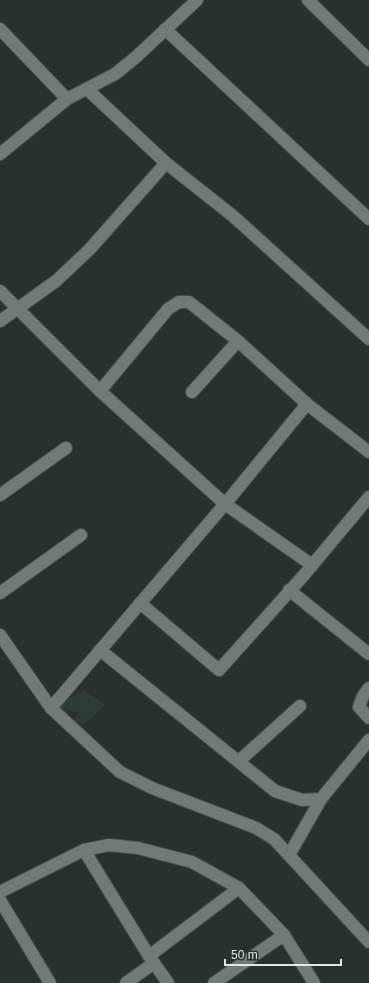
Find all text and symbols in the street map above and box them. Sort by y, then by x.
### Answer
scale bar [225,941,341,967]
text: 50 m [231,948,258,962]

